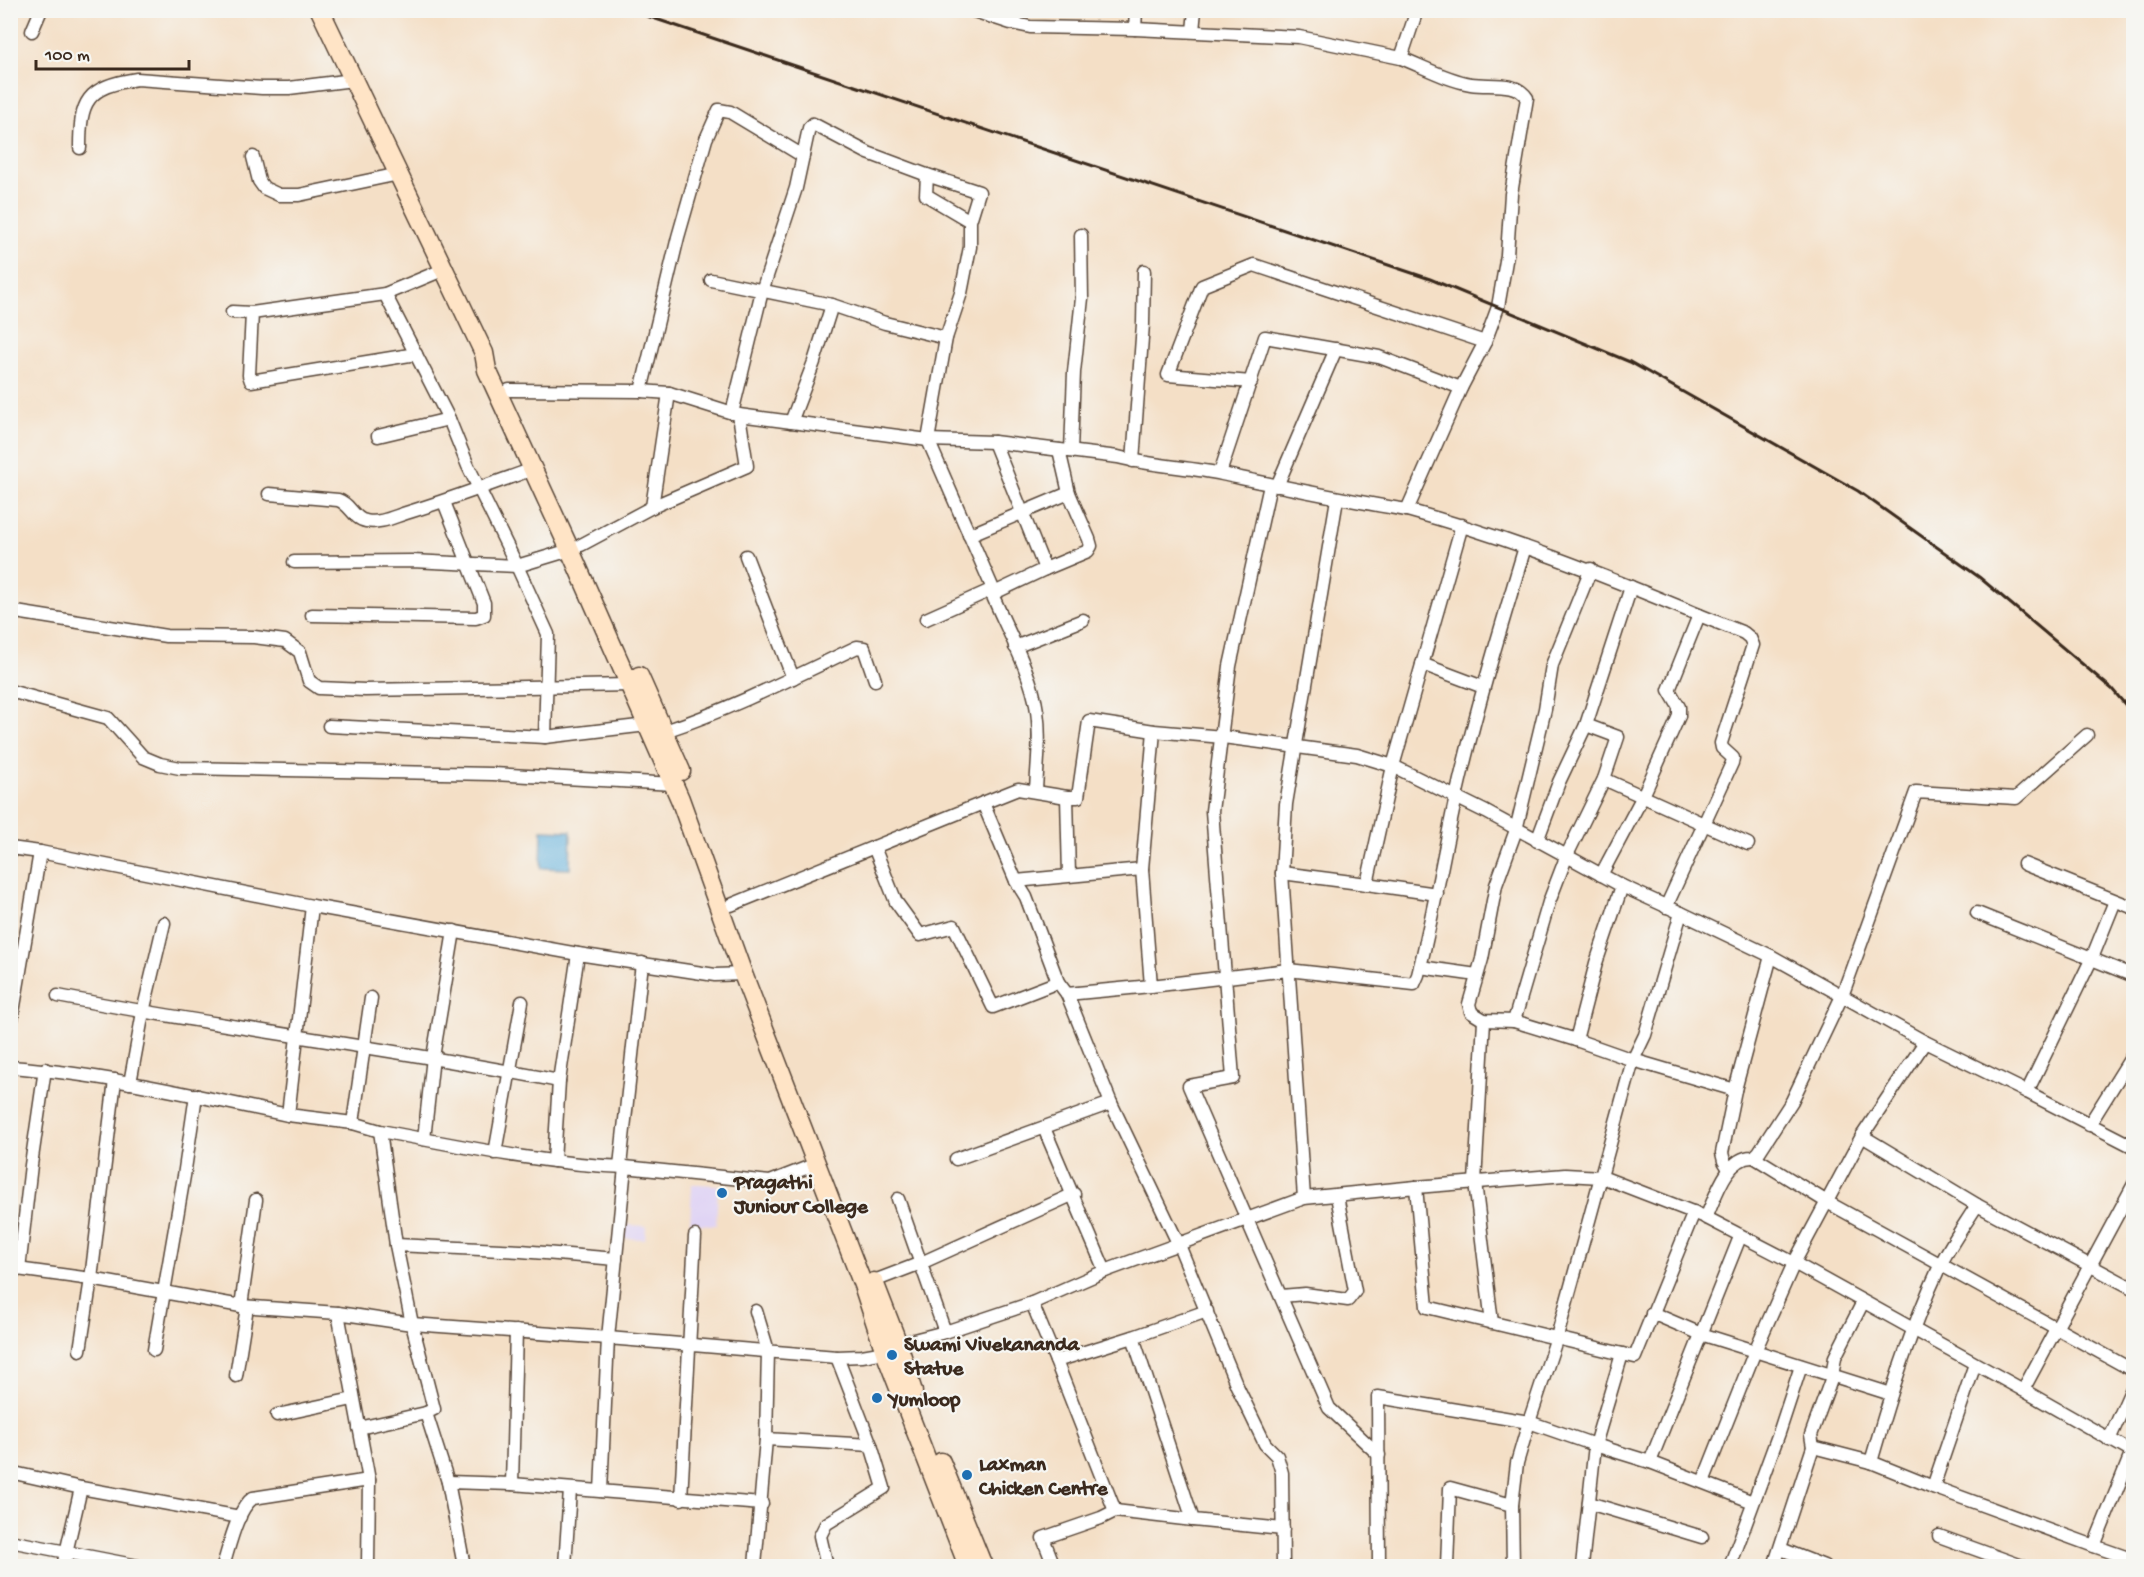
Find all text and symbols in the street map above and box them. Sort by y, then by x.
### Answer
scale bar [36,33,189,71]
text: 100 m [44,46,90,67]
place label: Pragathi Juniour College [733,1172,869,1221]
marker: Pragathi Juniour College [715,1186,729,1200]
place label: Swami Vivekananda Statue [904,1334,1080,1383]
marker: Swami Vivekananda Statue [885,1348,899,1362]
place label: Yumloop [886,1389,961,1414]
marker: Yumloop [870,1391,884,1405]
place label: Laxman Chicken Centre [978,1454,1109,1503]
marker: Laxman Chicken Centre [960,1468,974,1482]

